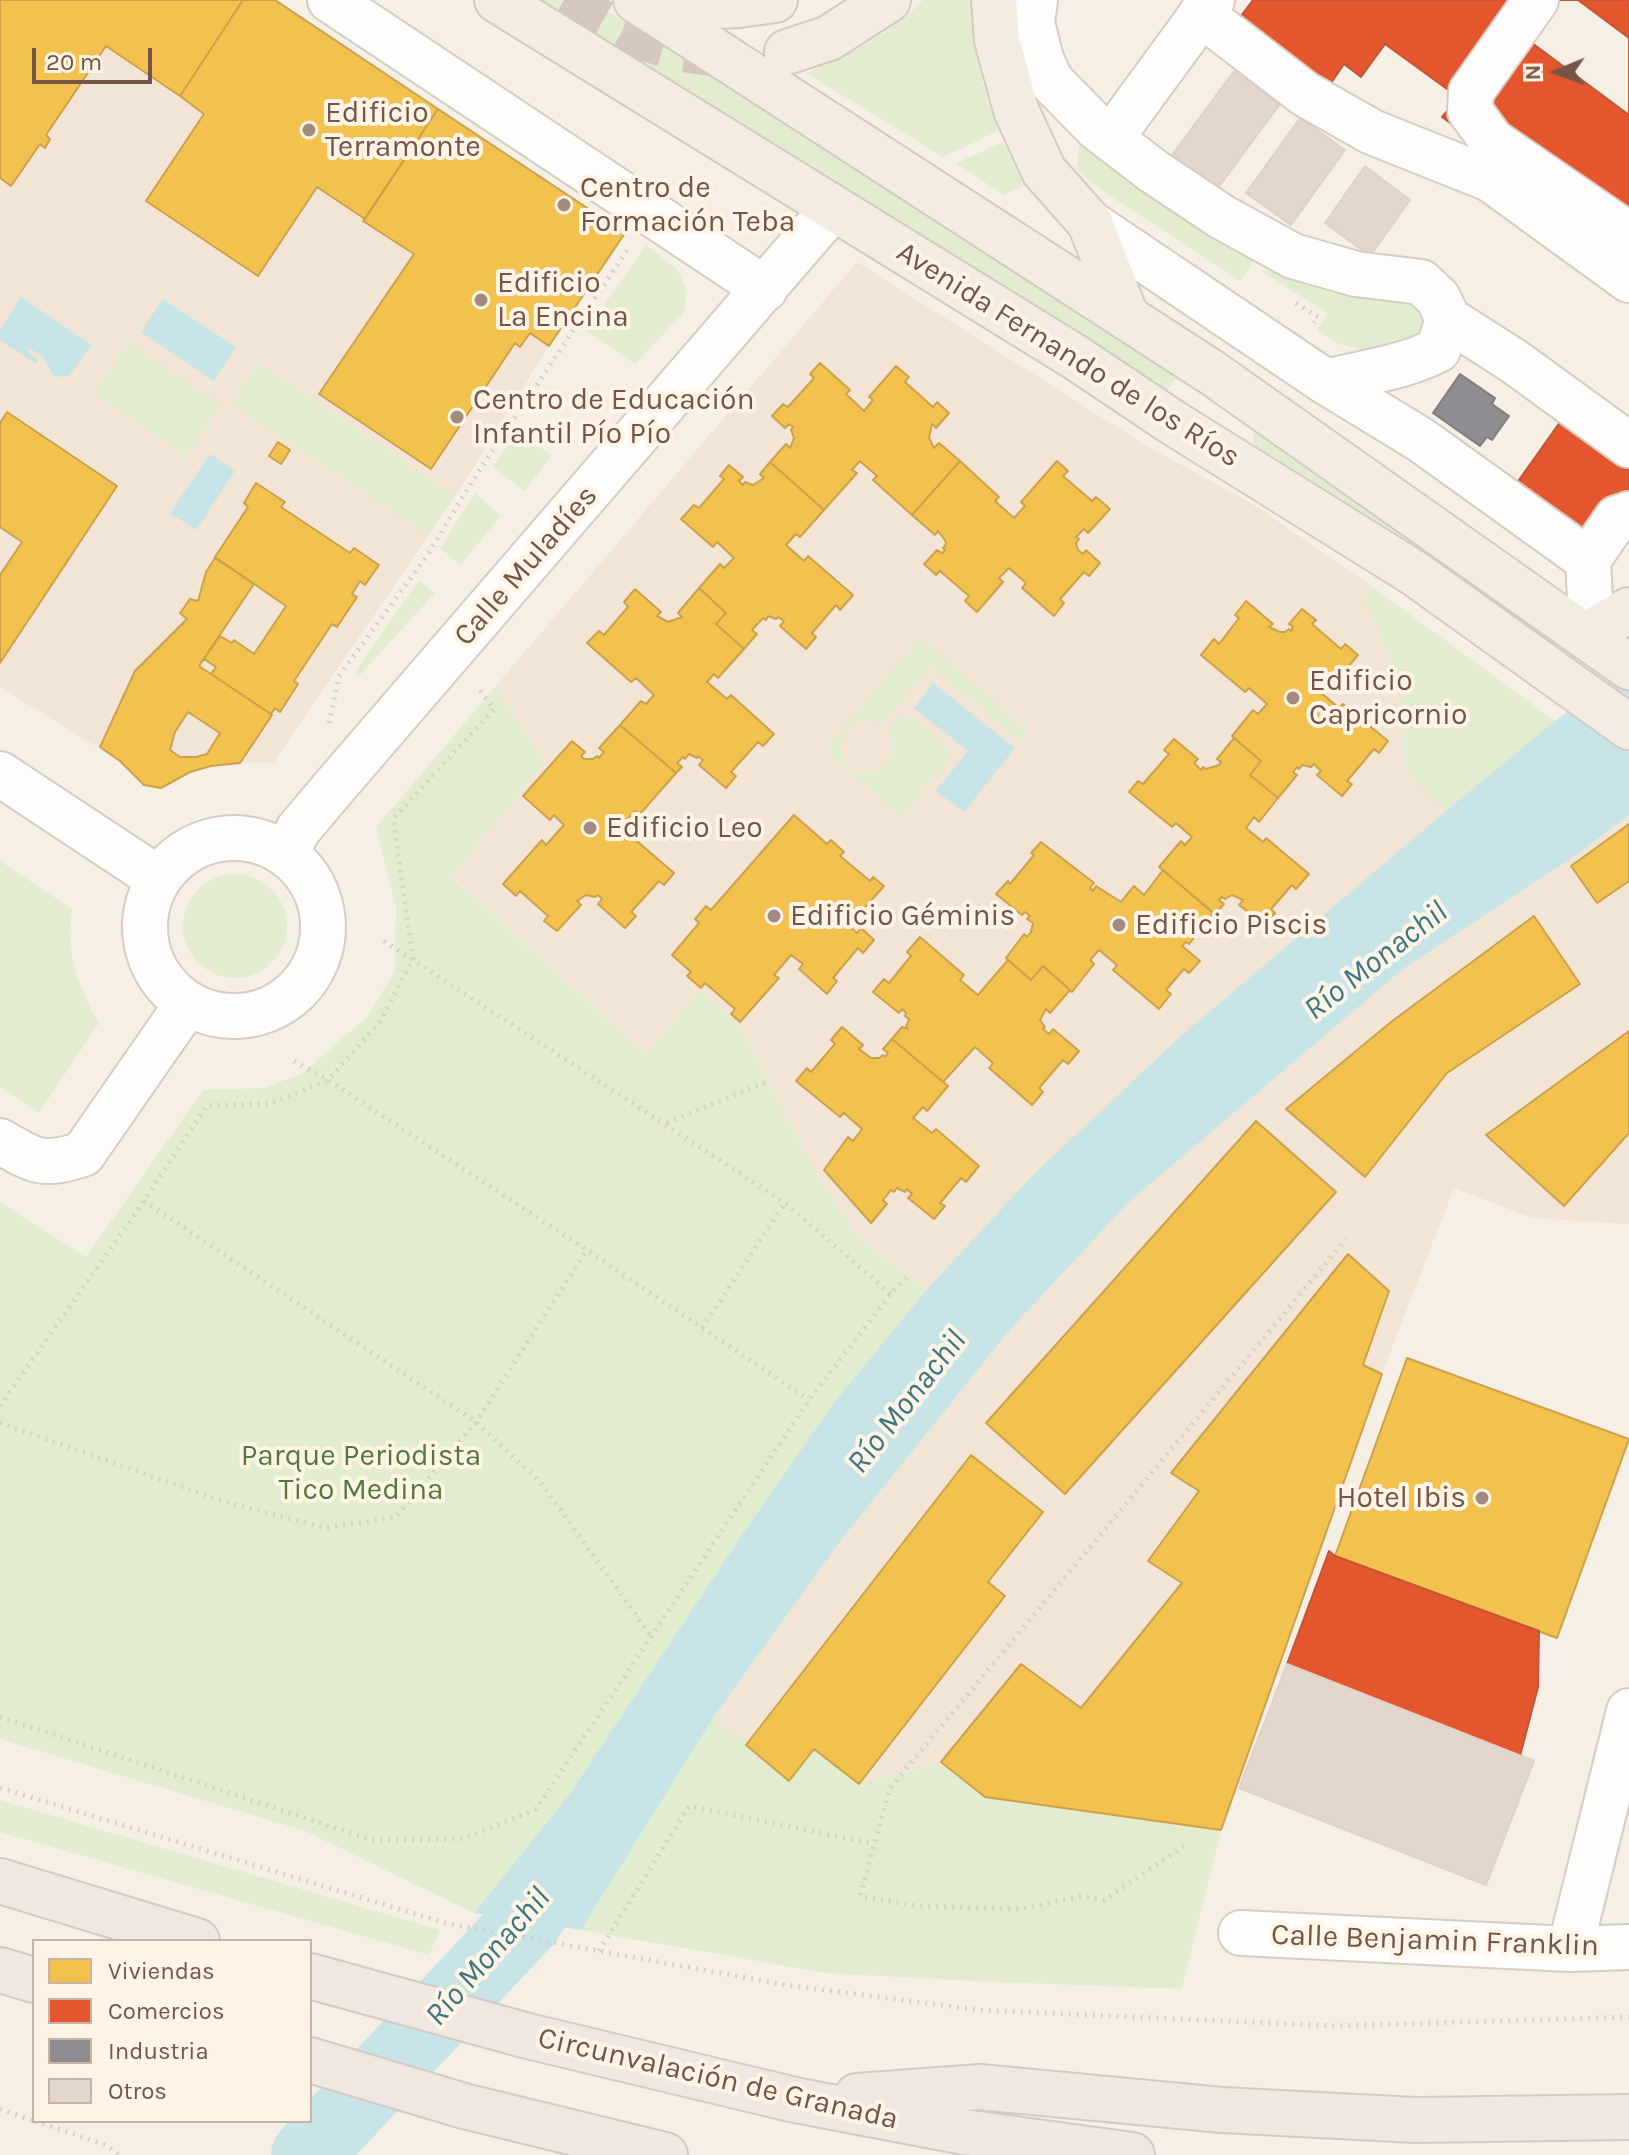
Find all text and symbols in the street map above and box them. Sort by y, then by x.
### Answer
scale bar [36,32,156,82]
north arrow [1517,32,1597,112]
text: 20 m [46,48,102,76]
text: N [1520,64,1546,81]
place label: Edificio Terramonte [325,95,481,166]
marker: Edificio Terramonte [300,121,318,139]
place label: Centro de Formación Teba [580,170,795,240]
marker: Centro de Formación Teba [555,196,573,214]
street label: Avenida Fernando de los Ríos [890,234,1246,476]
place label: Edificio La Encina [497,265,629,336]
marker: Edificio La Encina [472,291,490,309]
place label: Centro de Educación Infantil Pío Pío [473,382,755,452]
marker: Centro de Educación Infantil Pío Pío [448,408,466,426]
street label: Calle Muladíes [447,478,605,654]
place label: Edificio Capricornio [1309,663,1467,734]
marker: Edificio Capricornio [1284,689,1302,707]
place label: Edificio Leo [606,810,763,846]
marker: Edificio Leo [581,819,599,837]
water label: Río Monachil [1297,893,1455,1029]
place label: Edificio Géminis [790,898,1015,934]
marker: Edificio Géminis [765,907,783,925]
place label: Edificio Piscis [1135,907,1327,943]
marker: Edificio Piscis [1110,916,1128,934]
water label: Río Monachil [839,1323,975,1481]
park label: Parque Periodista Tico Medina [241,1438,481,1508]
place label: Hotel Ibis [1336,1480,1466,1516]
marker: Hotel Ibis [1473,1489,1491,1507]
water label: Río Monachil [417,1880,559,2034]
street label: Calle Benjamin Franklin [1270,1917,1600,1965]
legend [32,1939,312,2123]
text: Viviendas [108,1957,215,1985]
text: Comercios [108,1997,225,2025]
street label: Circunvalación de Granada [534,2020,902,2138]
text: Industria [108,2037,209,2065]
text: Otros [108,2077,167,2105]

